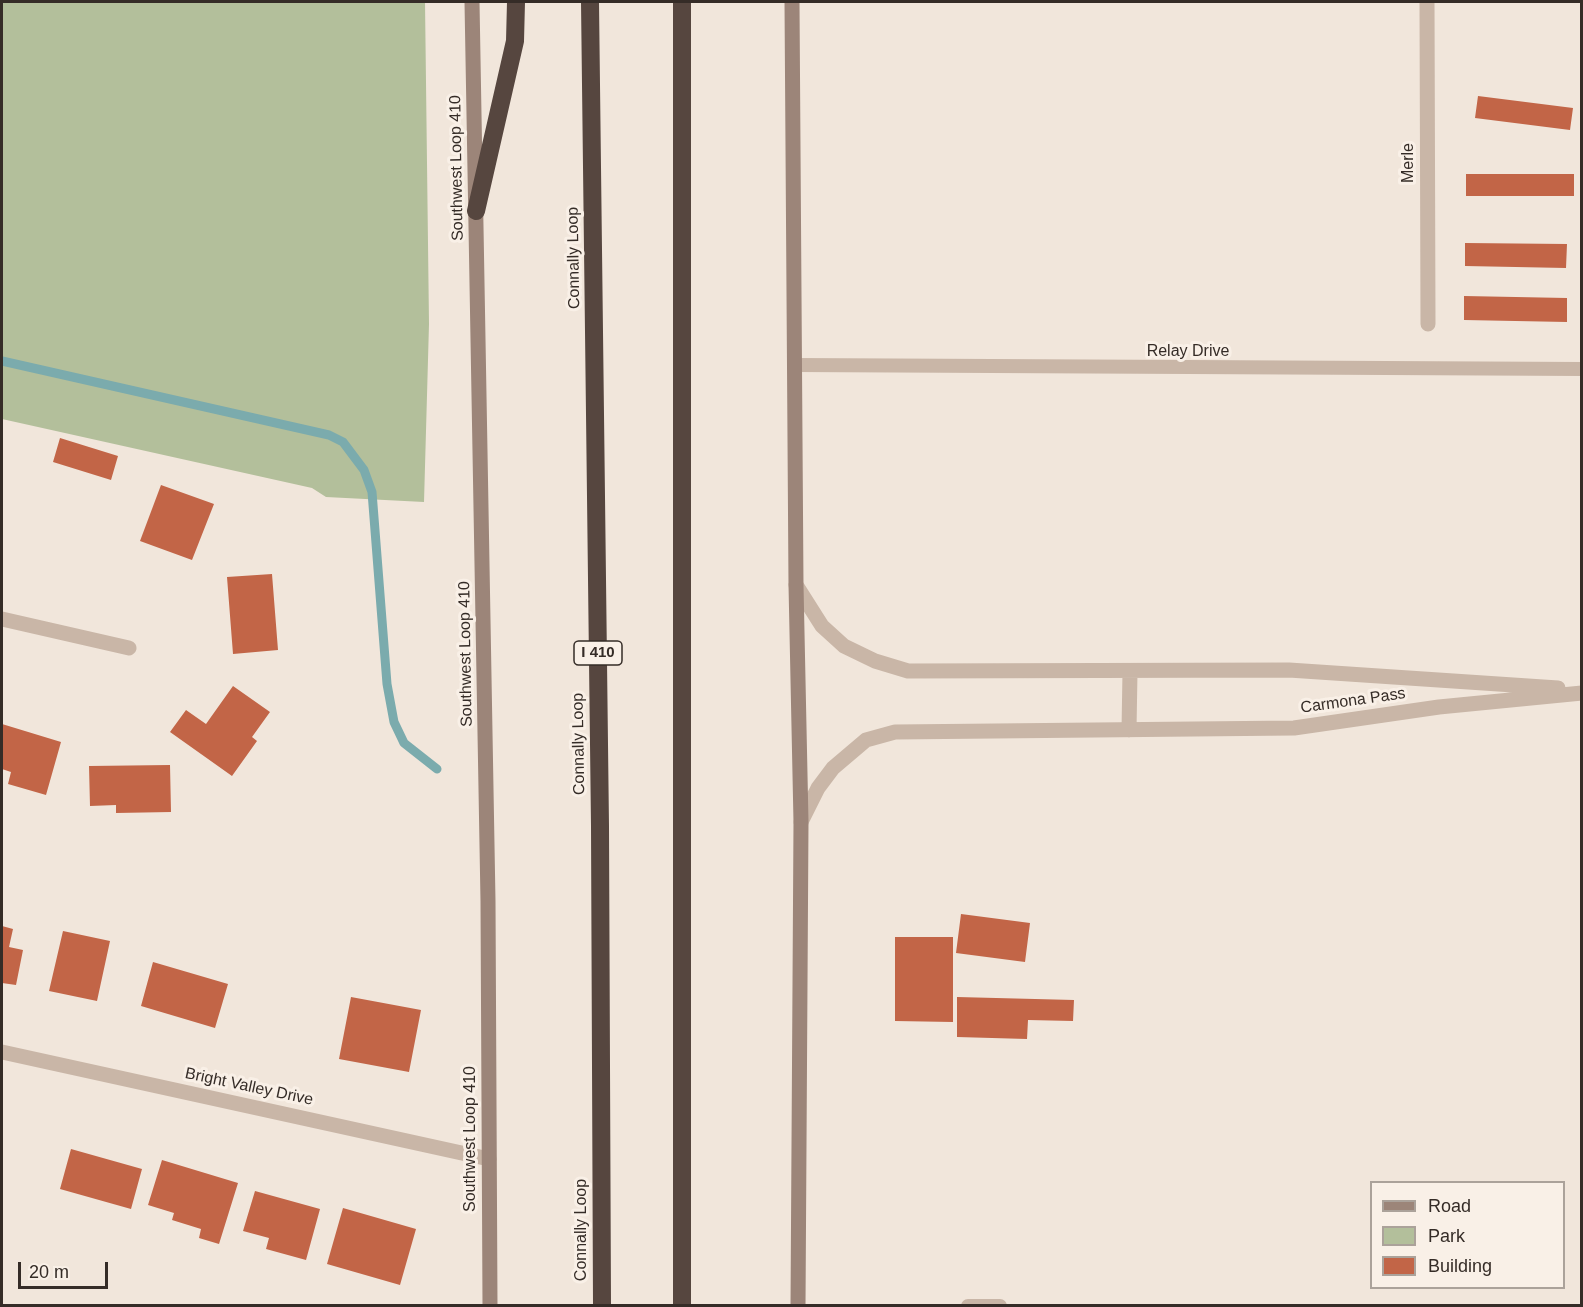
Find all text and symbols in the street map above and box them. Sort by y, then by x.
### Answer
street label: Southwest Loop 410 [446,95,468,241]
street label: Merle [1399,143,1419,183]
street label: Connally Loop [564,207,584,309]
street label: Relay Drive [1147,342,1229,362]
street label: Southwest Loop 410 [455,581,477,727]
road number: I 410 [574,641,622,665]
street label: Carmona Pass [1299,684,1407,718]
street label: Connally Loop [569,693,589,795]
street label: Bright Valley Drive [183,1064,315,1110]
street label: Southwest Loop 410 [461,1066,481,1212]
street label: Connally Loop [572,1179,592,1281]
legend [1370,1181,1565,1289]
text: Road [1428,1196,1471,1216]
text: Park [1428,1226,1465,1246]
scale bar [21,1250,111,1288]
text: Building [1428,1256,1492,1276]
text: 20 m [29,1262,69,1282]

